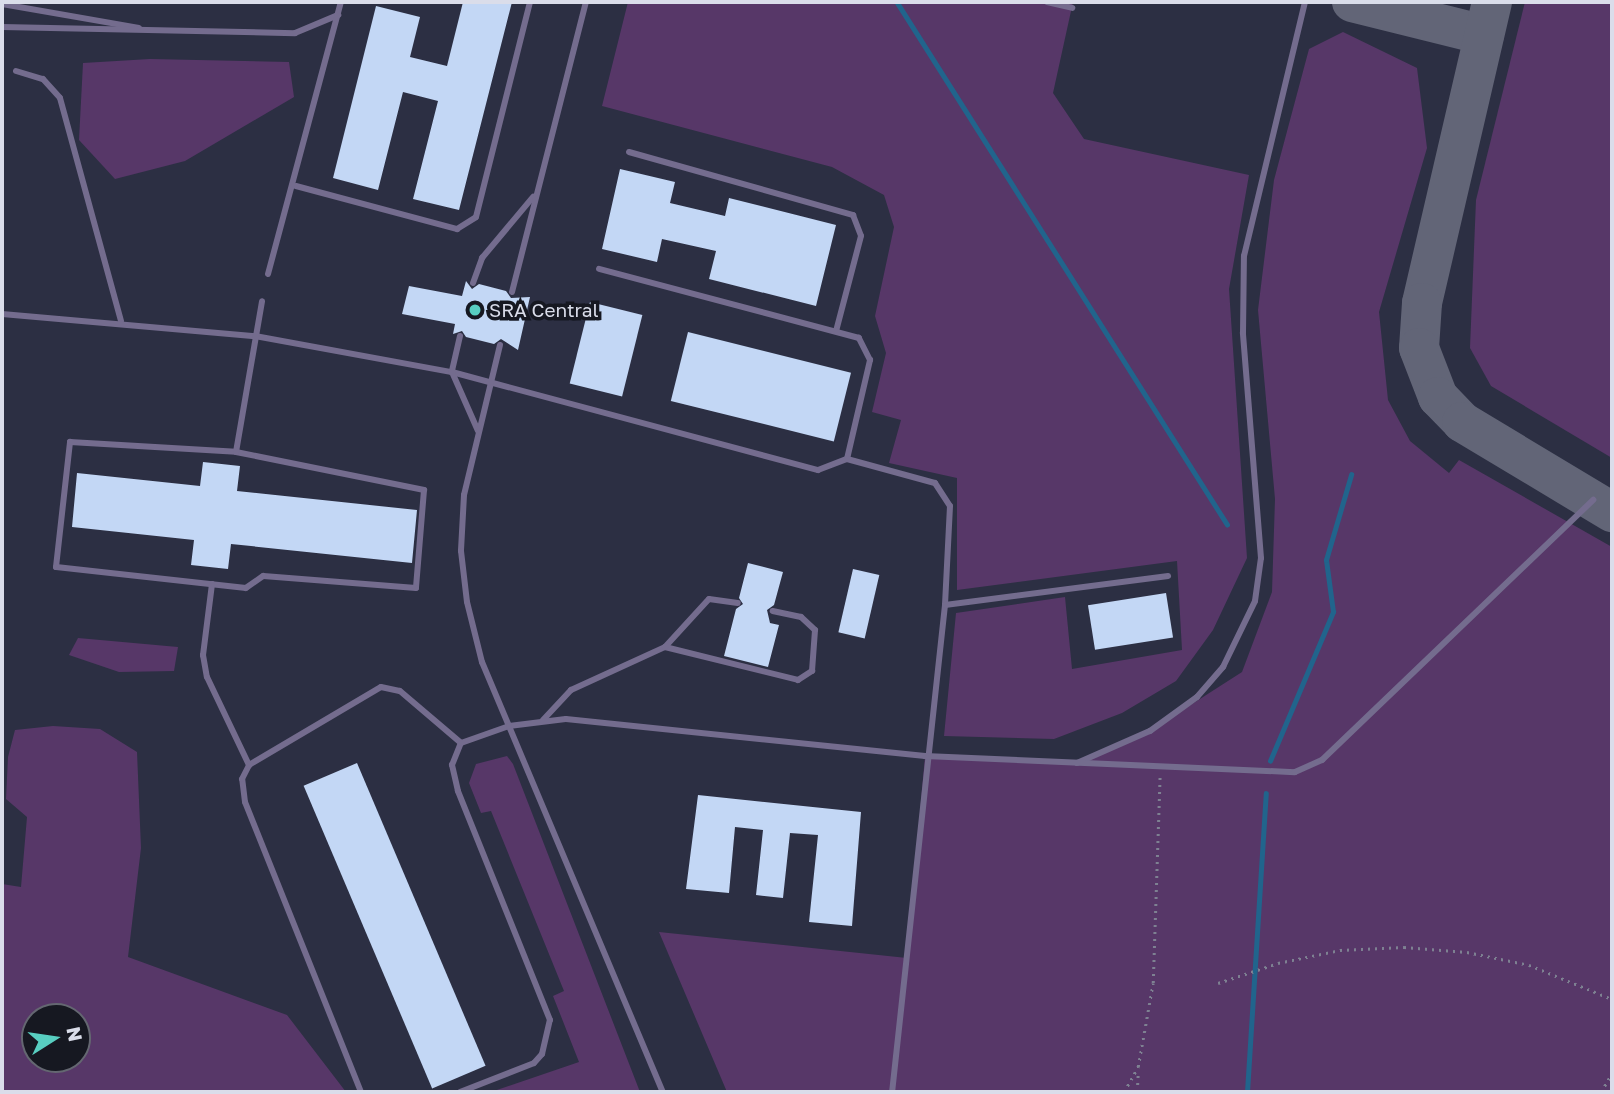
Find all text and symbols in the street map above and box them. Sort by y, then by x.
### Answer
place label: SRA Central [489,299,599,321]
marker: SRA Central [467,302,483,318]
north arrow [21,1003,91,1073]
text: N [62,1024,88,1043]

